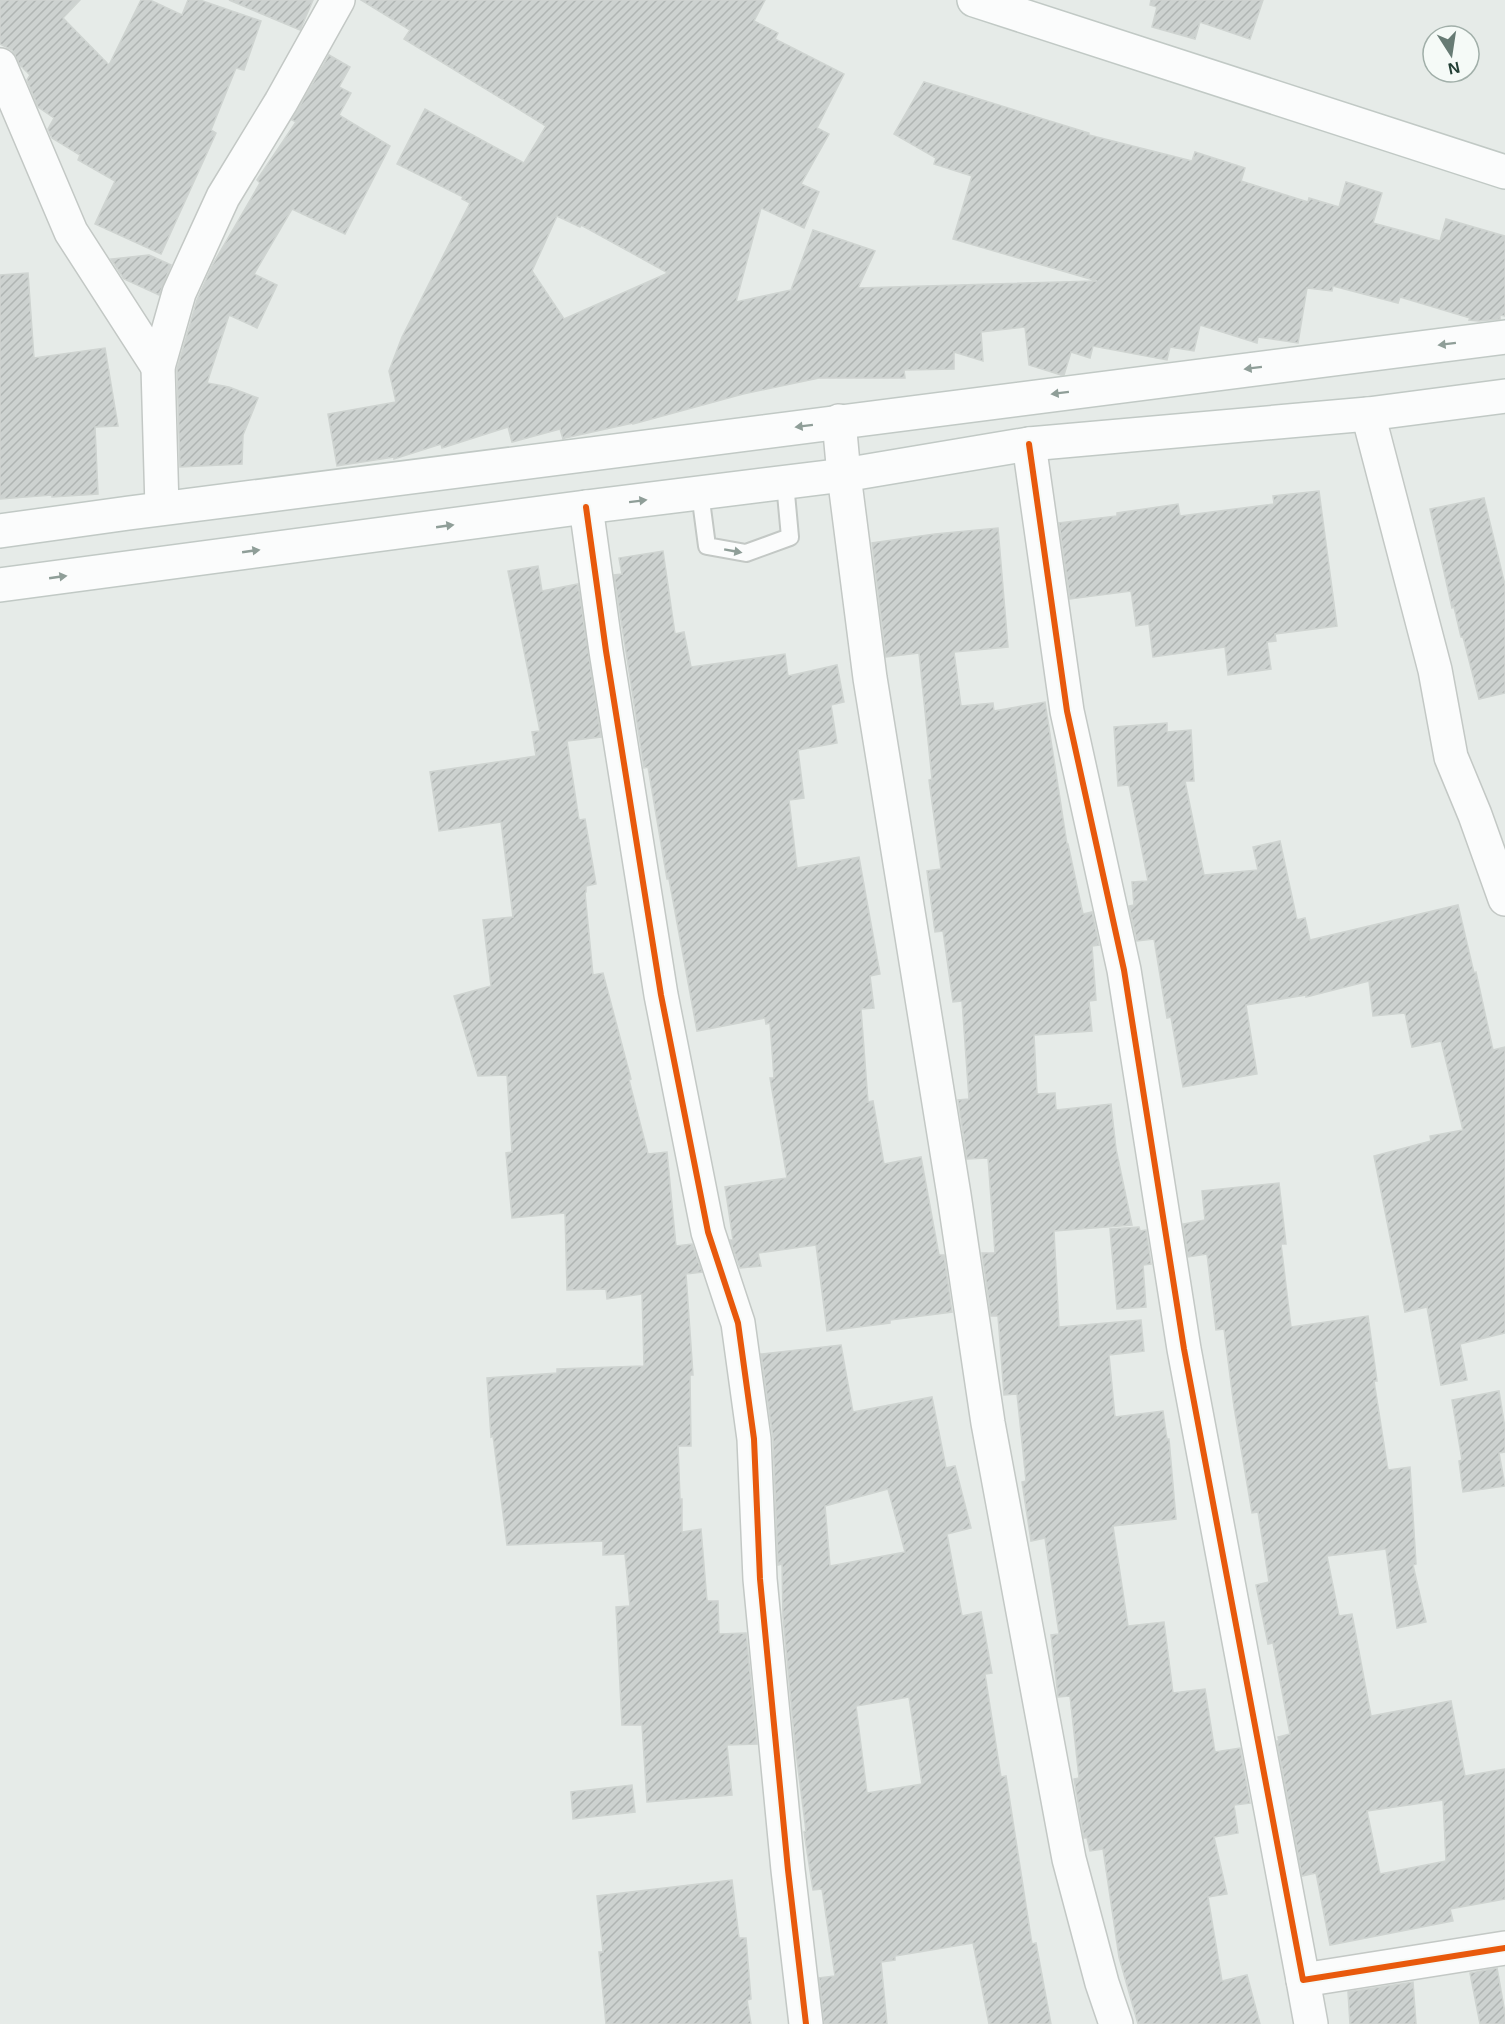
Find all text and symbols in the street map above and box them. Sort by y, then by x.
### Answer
north arrow [1421,24,1481,84]
text: N [1447,59,1461,78]
one-way arrow [1437,339,1456,349]
one-way arrow [1244,363,1263,373]
one-way arrow [1050,388,1069,397]
one-way arrow [795,421,814,431]
one-way arrow [628,496,647,505]
one-way arrow [435,521,454,531]
one-way arrow [242,547,261,556]
one-way arrow [724,547,743,556]
one-way arrow [49,573,68,582]

